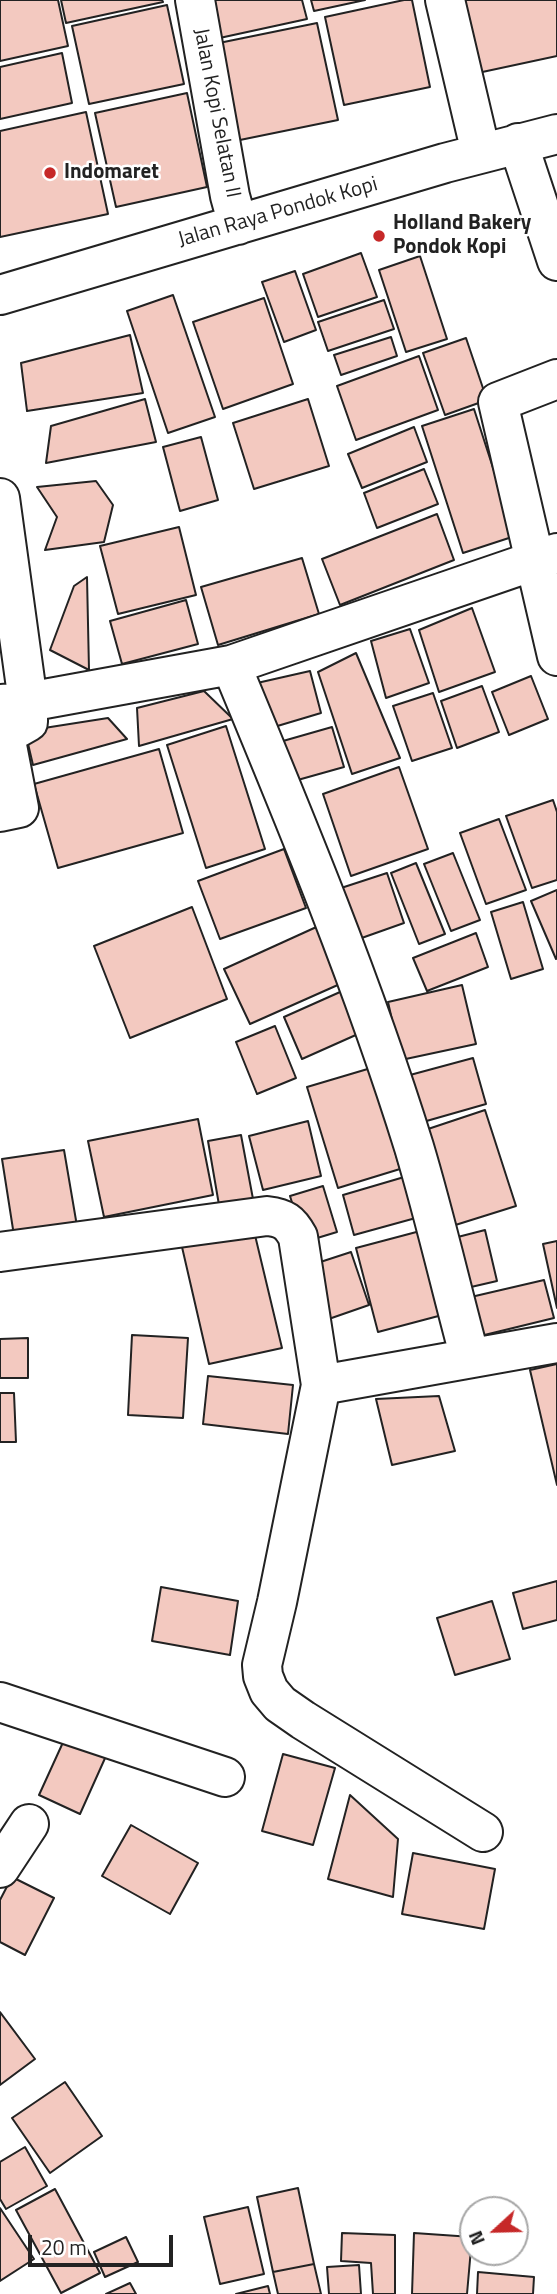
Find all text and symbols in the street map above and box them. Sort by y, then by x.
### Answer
street label: Jalan Kopi Selatan II [187,26,245,200]
place label: Indomaret [64,160,159,186]
marker: Indomaret [42,165,58,181]
street label: Jalan Raya Pondok Kopi [175,172,381,254]
place label: Holland Bakery Pondok Kopi [393,211,531,261]
marker: Holland Bakery Pondok Kopi [371,228,387,244]
north arrow [459,2196,529,2266]
scale bar [32,2220,177,2264]
text: N [460,2227,492,2250]
text: 20 m [41,2231,87,2263]

